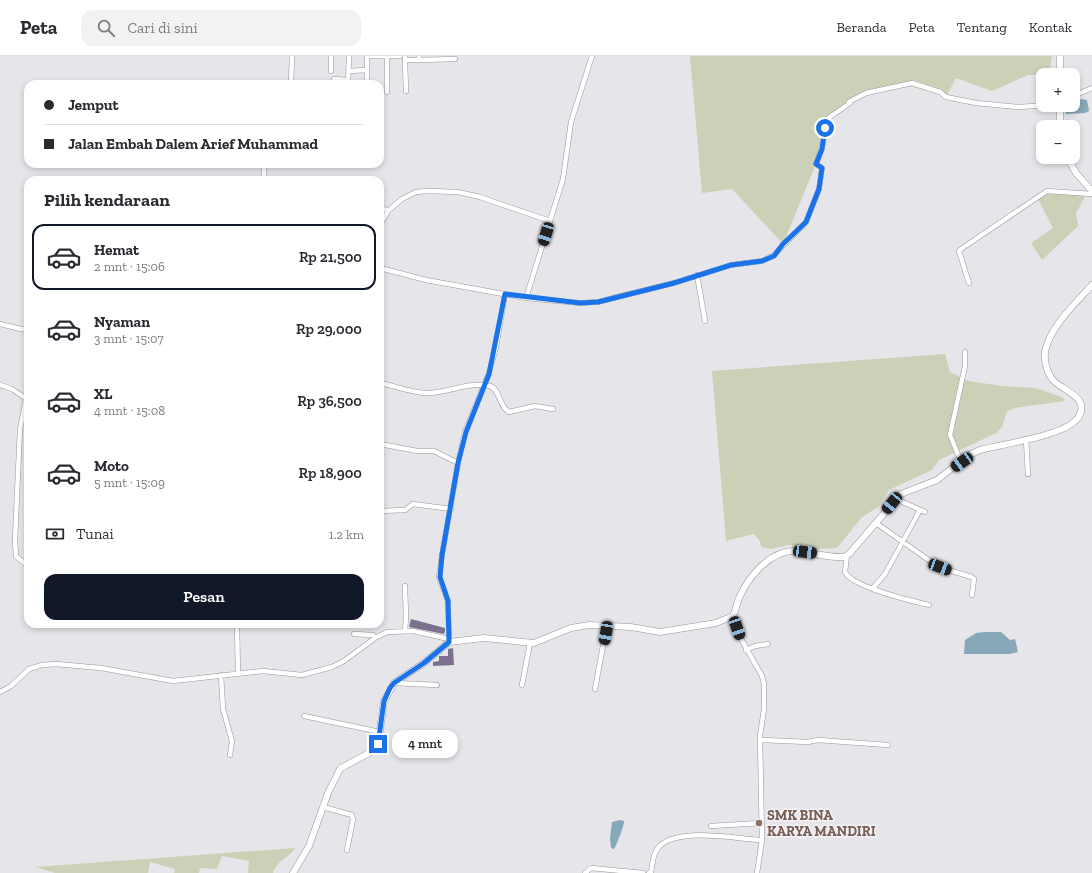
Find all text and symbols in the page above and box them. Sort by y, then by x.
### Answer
search box [81,10,361,46]
text: Peta [20,16,57,39]
icon: search [95,17,117,39]
text: Cari di sini [127,19,198,37]
text: Beranda [836,19,887,36]
text: Peta [909,19,935,36]
text: Tentang [957,19,1007,36]
text: Kontak [1029,19,1072,36]
map controls [1036,68,1080,164]
button: + [1036,68,1080,112]
text: Jemput [68,96,119,114]
route start [816,119,834,137]
button: − [1036,120,1080,164]
text: Jalan Embah Dalem Arief Muhammad [68,135,318,153]
text: Pilih kendaraan [44,189,170,211]
car [537,221,555,247]
icon: car [46,239,82,275]
text: Hemat [94,241,139,259]
text: Rp 21,500 [299,248,362,266]
text: 2 mnt · 15:06 [94,259,165,274]
icon: car [46,311,82,347]
text: Nyaman [94,313,150,331]
text: Rp 29,000 [296,320,362,338]
text: 3 mnt · 15:07 [94,331,164,346]
icon: car [46,383,82,419]
text: XL [94,385,112,403]
text: Rp 36,500 [297,392,362,410]
text: 4 mnt · 15:08 [94,403,165,418]
car [949,450,975,474]
icon: car [46,455,82,491]
text: Moto [94,457,129,475]
text: Rp 18,900 [299,464,362,482]
text: 5 mnt · 15:09 [94,475,165,490]
car [880,490,904,516]
icon: cash [44,523,66,545]
text: Tunai [76,525,114,543]
text: 1.2 km [329,527,364,542]
car [792,545,818,559]
car [927,557,953,577]
button: Pesan [44,574,364,620]
car [727,615,747,641]
car [598,620,614,646]
callout: 4 mnt [392,730,458,758]
route end [369,735,387,753]
text: 4 mnt [408,736,442,751]
place label: SMK BINA KARYA MANDIRI [767,807,876,840]
marker: SMK BINA KARYA MANDIRI [754,818,764,828]

